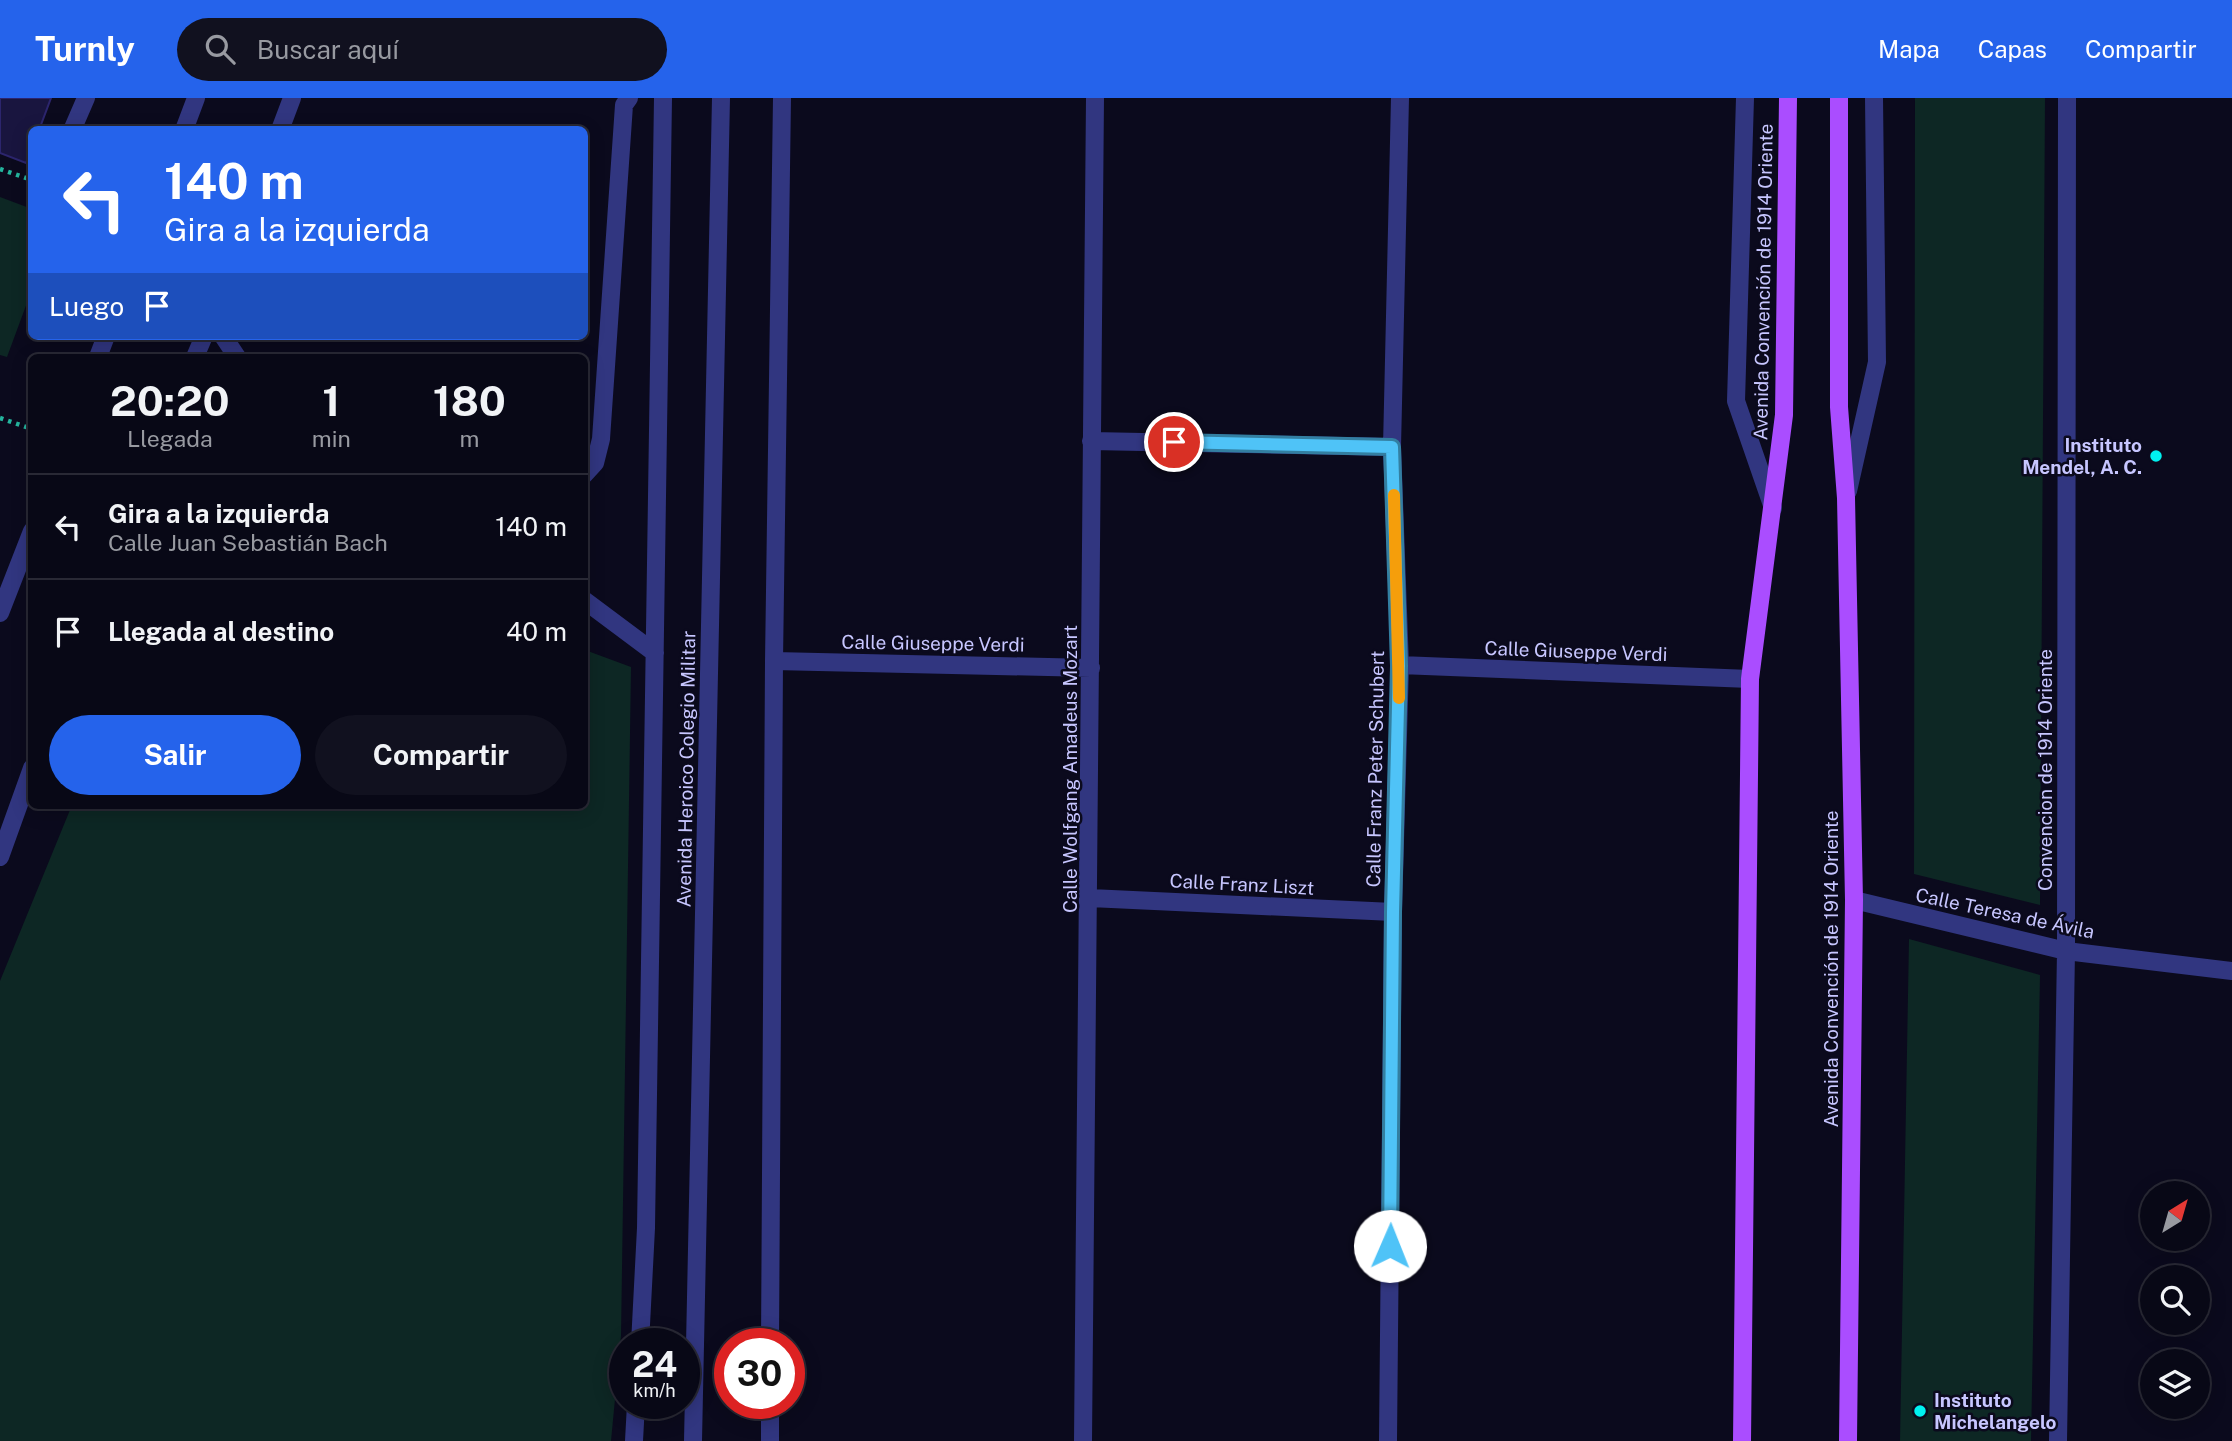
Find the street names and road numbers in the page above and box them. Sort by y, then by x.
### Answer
street label: Avenida Convención de 1914 Oriente [1749,123,1777,441]
street label: Calle Wolfgang Amadeus Mozart [1059,625,1081,913]
street label: Avenida Heroico Colegio Militar [673,630,699,908]
street label: Calle Giuseppe Verdi [841,630,1025,656]
street label: Calle Giuseppe Verdi [1484,637,1668,665]
street label: Convencion de 1914 Oriente [2034,649,2056,891]
street label: Calle Franz Peter Schubert [1362,650,1388,888]
street label: Avenida Convención de 1914 Oriente [1820,811,1842,1127]
street label: Calle Franz Liszt [1169,869,1315,899]
street label: Calle Teresa de Ávila [1914,883,2096,943]

